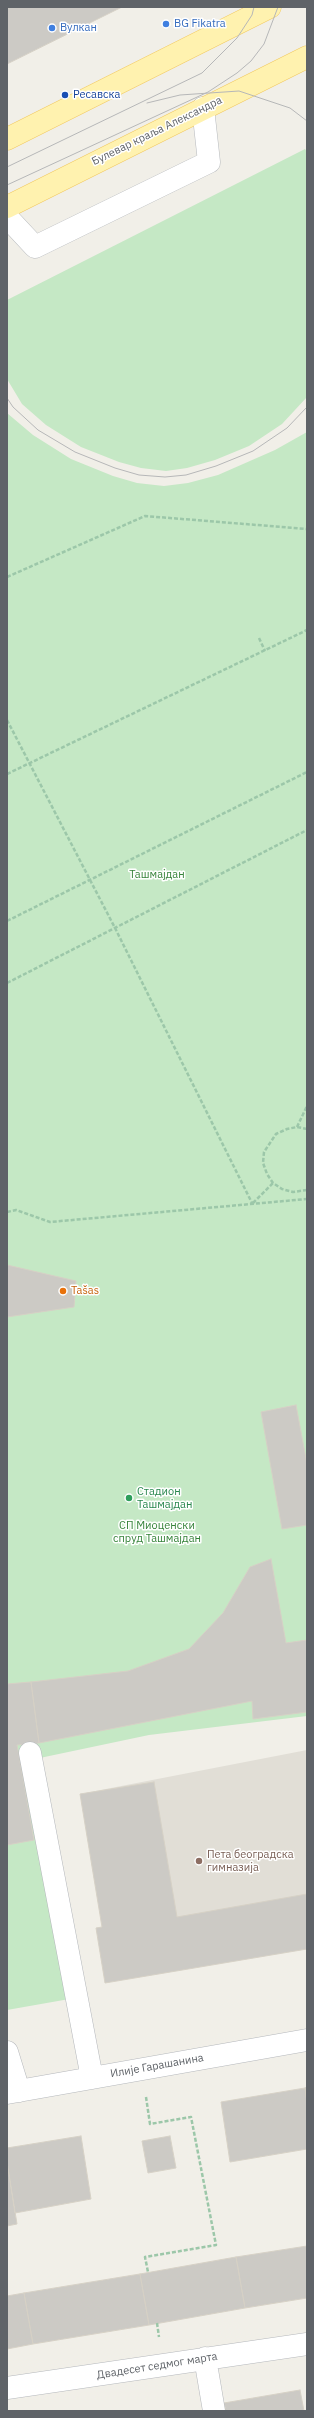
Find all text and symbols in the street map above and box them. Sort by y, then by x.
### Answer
place label: BG Fikatra [174,17,226,31]
marker: BG Fikatra [161,19,171,29]
place label: Вулкан [60,21,97,35]
marker: Вулкан [47,23,57,33]
place label: Ресавска [73,88,120,102]
marker: Ресавска [60,90,70,100]
street label: Булевар краља Александра [90,94,224,168]
park label: Ташмајдан [129,868,185,882]
place label: Tašas [71,1284,99,1298]
marker: Tašas [58,1286,68,1296]
place label: Стадион Ташмајдан [137,1485,192,1511]
marker: Стадион Ташмајдан [124,1493,134,1503]
park label: СП Миоценски спруд Ташмајдан [113,1519,201,1545]
place label: Пета београдска гимназија [207,1848,294,1874]
marker: Пета београдска гимназија [194,1856,204,1866]
street label: Илије Гарашанина [109,2051,205,2081]
street label: Двадесет седмог марта [96,2350,218,2382]

